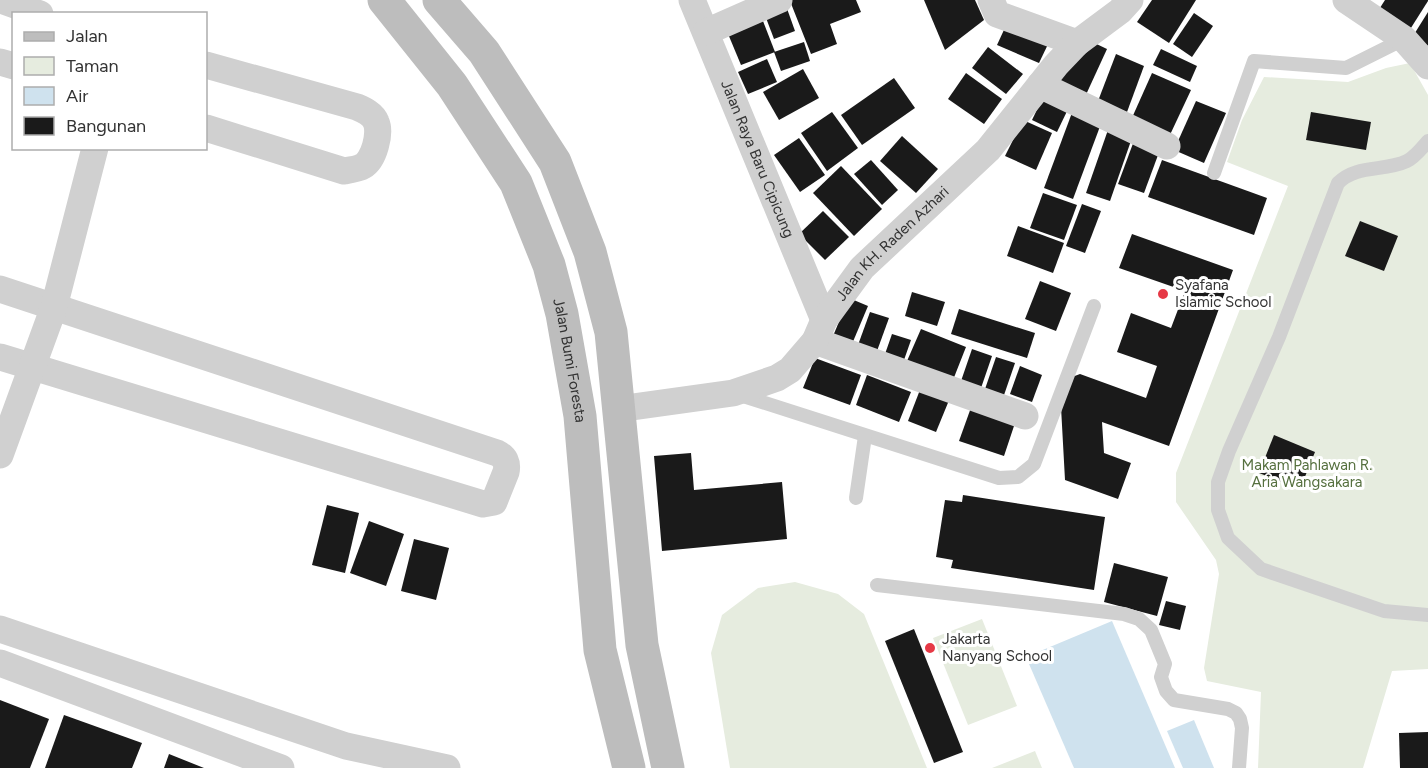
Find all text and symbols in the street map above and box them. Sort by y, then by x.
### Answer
legend [12,12,207,150]
text: Jalan [66,25,108,47]
text: Taman [66,55,119,77]
street label: Jalan Raya Baru Cipicung [717,78,798,240]
text: Air [66,85,88,107]
text: Bangunan [66,115,146,137]
street label: Jalan KH. Raden Azhari [832,182,953,304]
place label: Syafana Islamic School [1175,276,1271,311]
marker: Syafana Islamic School [1156,287,1170,301]
street label: Jalan Bumi Foresta [549,296,590,423]
park label: Makam Pahlawan R. Aria Wangsakara [1242,456,1372,491]
place label: Jakarta Nanyang School [942,630,1052,665]
marker: Jakarta Nanyang School [923,641,937,655]

